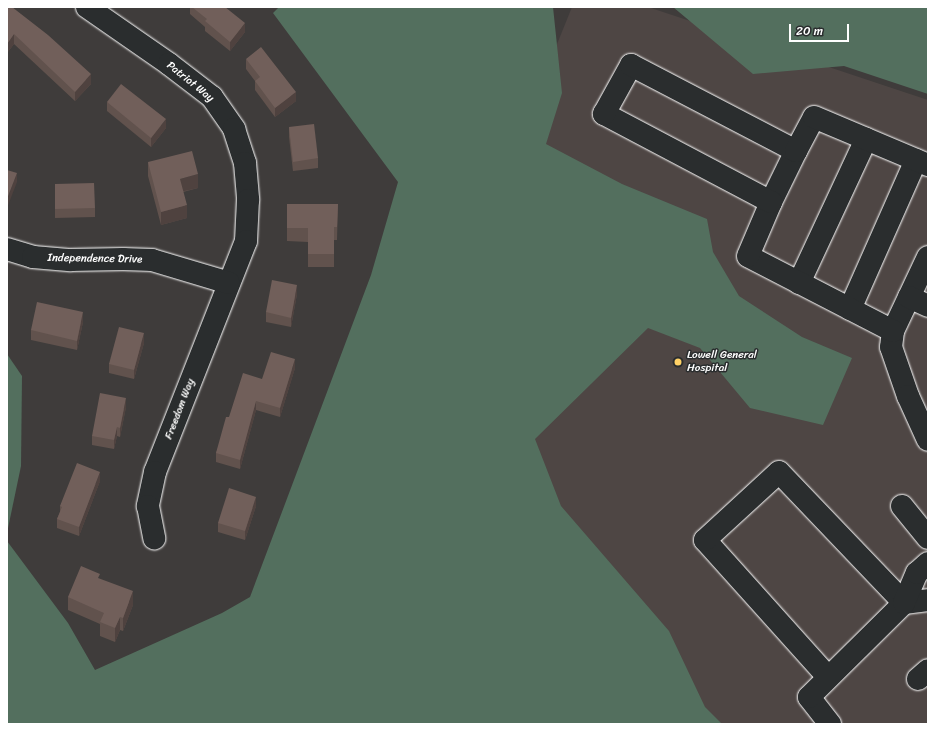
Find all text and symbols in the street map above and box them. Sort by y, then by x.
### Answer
scale bar [791,16,851,42]
text: 20 m [796,20,823,42]
street label: Patriot Way [164,59,216,105]
street label: Independence Drive [47,252,143,266]
place label: Lowell General Hospital [687,349,757,375]
marker: Lowell General Hospital [672,356,684,368]
street label: Freedom Way [162,377,198,441]

